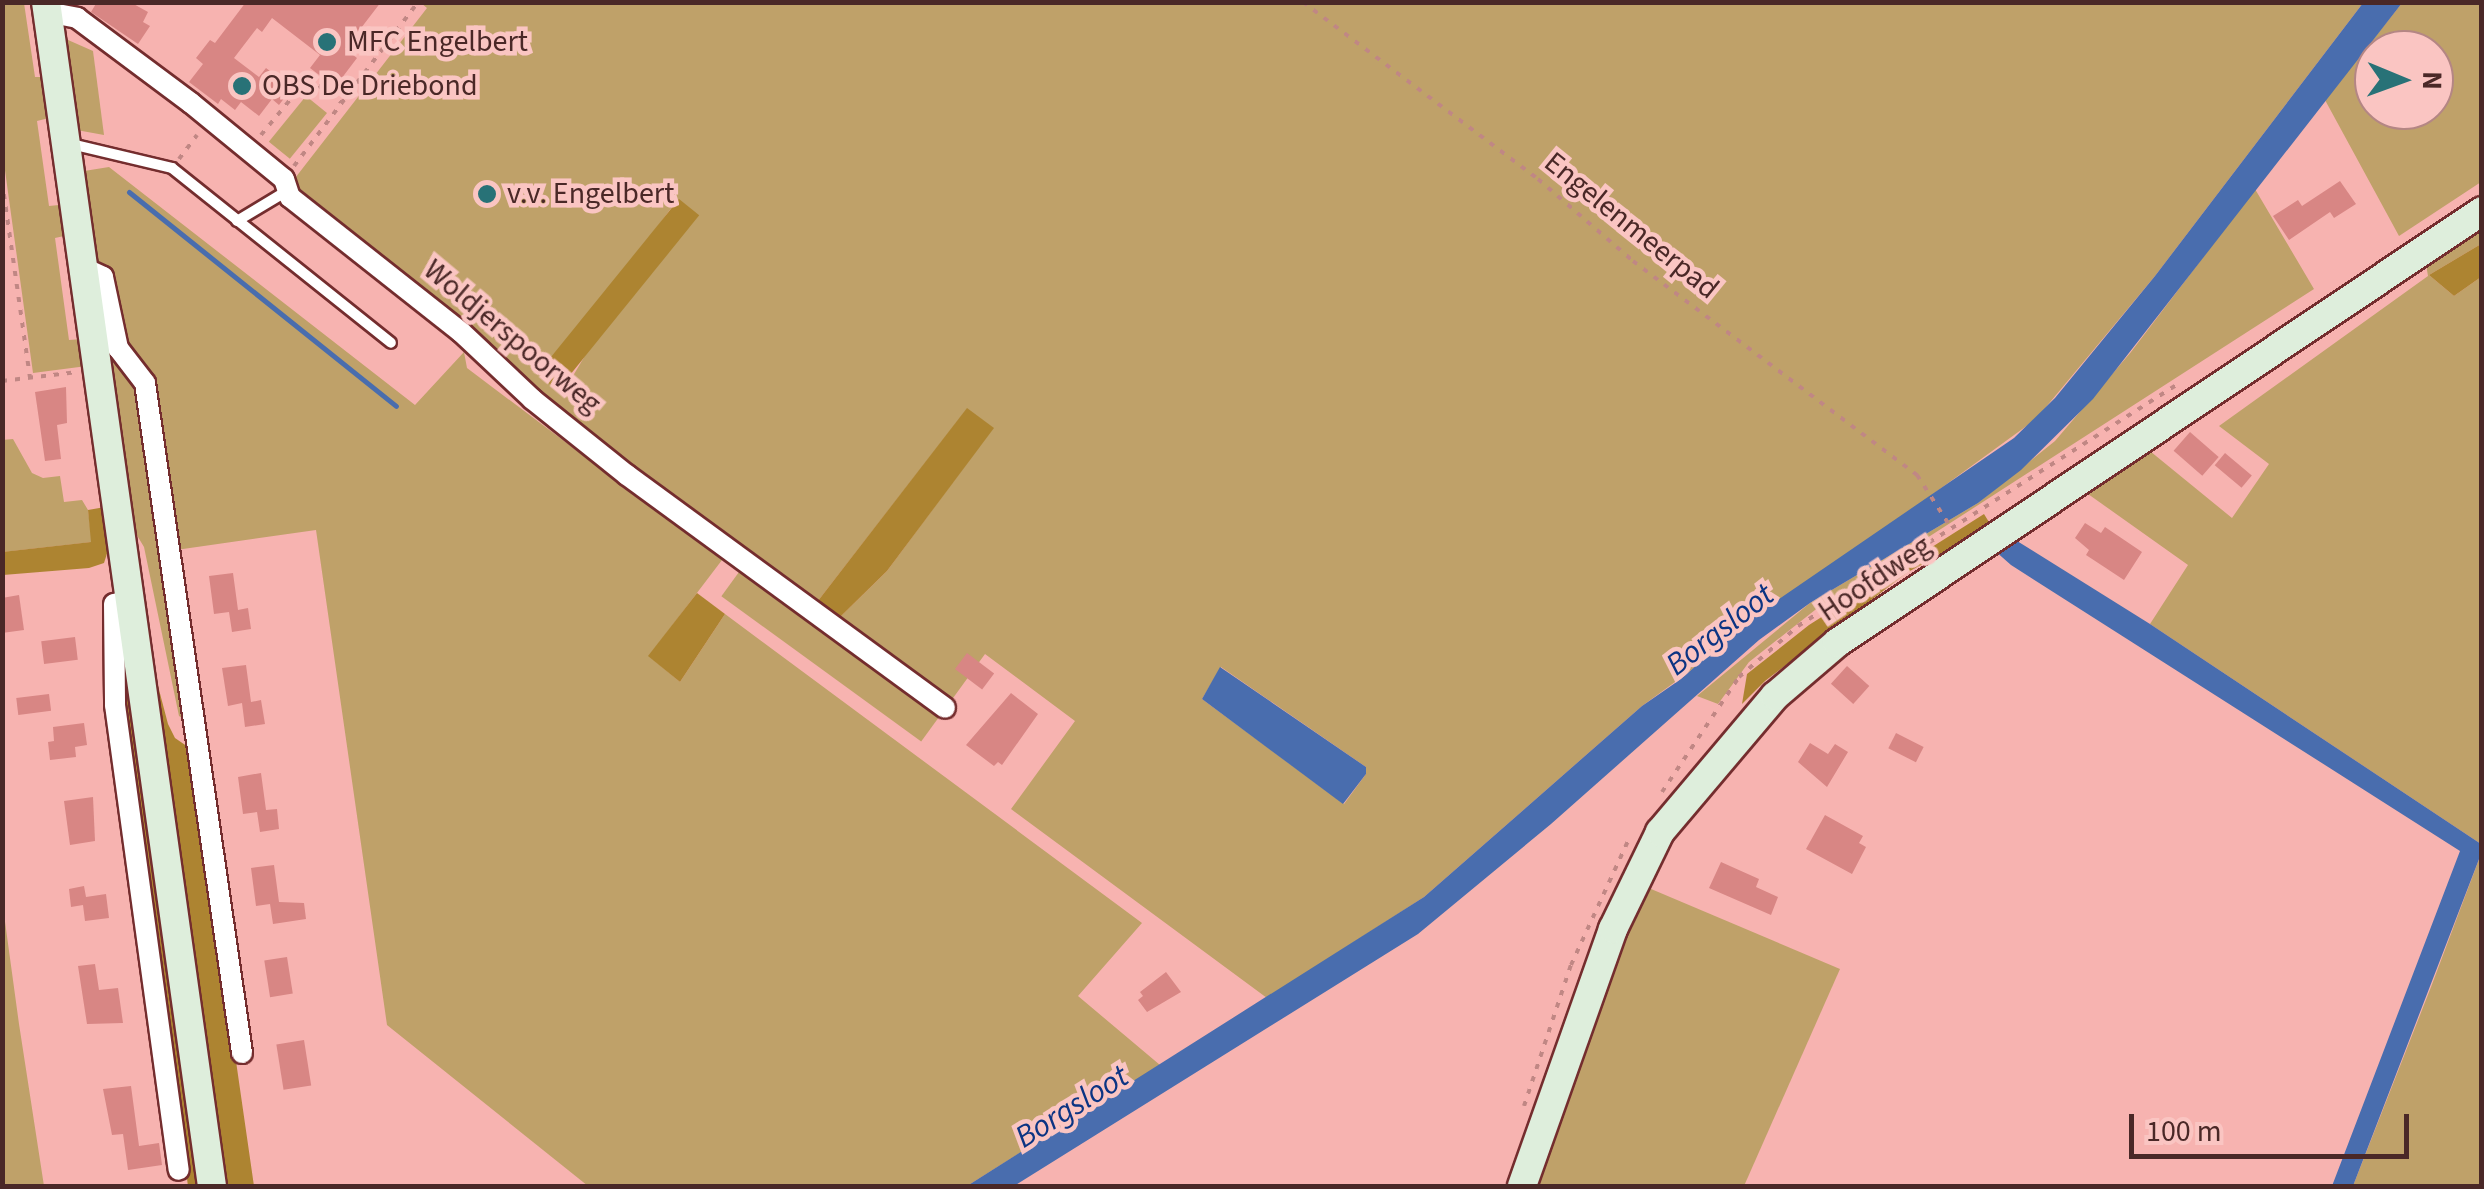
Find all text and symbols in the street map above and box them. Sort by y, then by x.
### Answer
place label: MFC Engelbert [347,24,528,60]
north arrow [2354,30,2454,130]
marker: MFC Engelbert [316,31,338,53]
place label: OBS De Driebond [262,68,478,104]
text: N [2412,71,2452,90]
marker: OBS De Driebond [231,75,253,97]
street label: Engelenmeerpad [1537,145,1725,307]
place label: v.v. Engelbert [507,176,674,212]
marker: v.v. Engelbert [476,183,498,205]
street label: Woldjerspoorweg [416,252,608,422]
street label: Hoofdweg [1812,528,1938,630]
water label: Borgsloot [1658,576,1782,684]
water label: Borgsloot [1008,1057,1136,1157]
scale bar [2134,1094,2414,1156]
text: 100 m [2146,1110,2222,1153]

